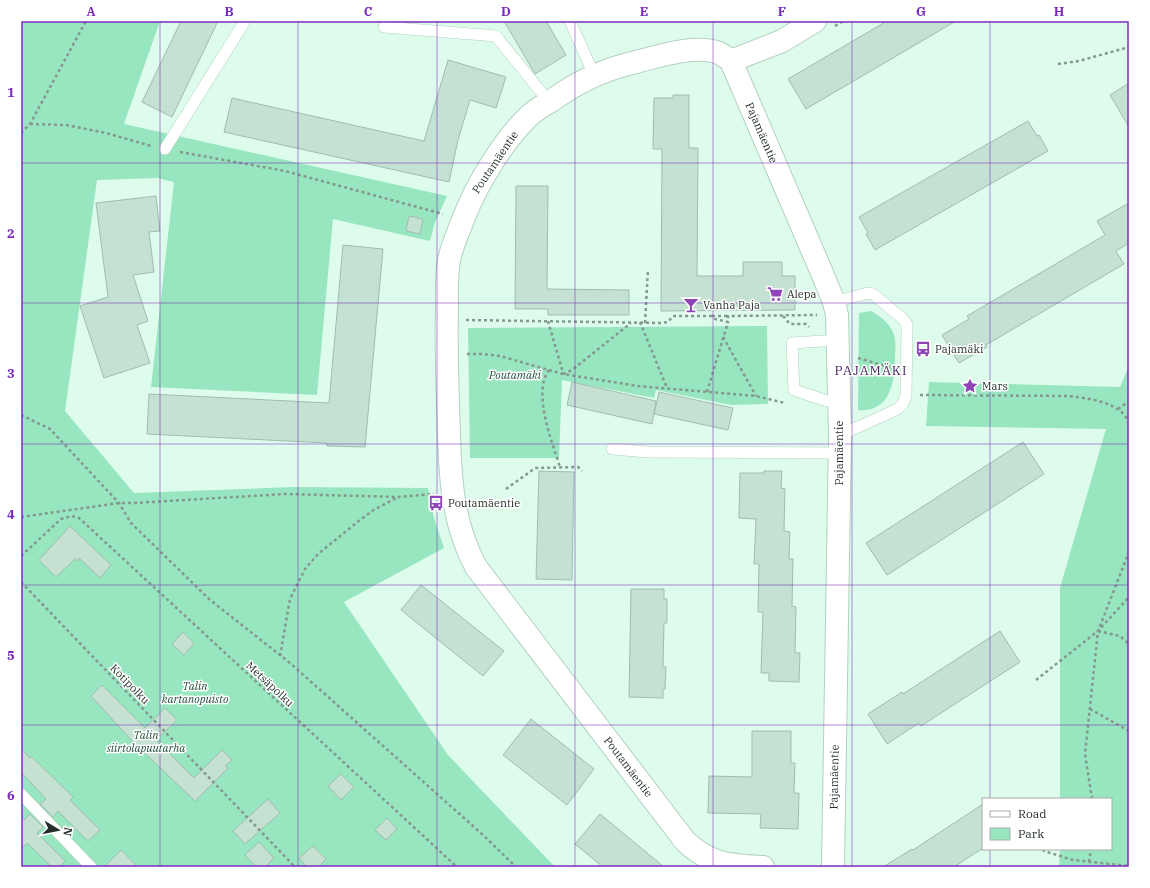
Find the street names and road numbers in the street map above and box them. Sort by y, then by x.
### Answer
street label: Pajamäentie [743,100,781,165]
street label: Poutamäentie [469,128,521,196]
street label: Pajamäentie [832,421,846,485]
street label: Metsäpolku [243,658,297,710]
street label: Kotipolku [107,661,153,707]
street label: Poutamäentie [601,734,656,800]
street label: Pajamäentie [826,744,842,809]

